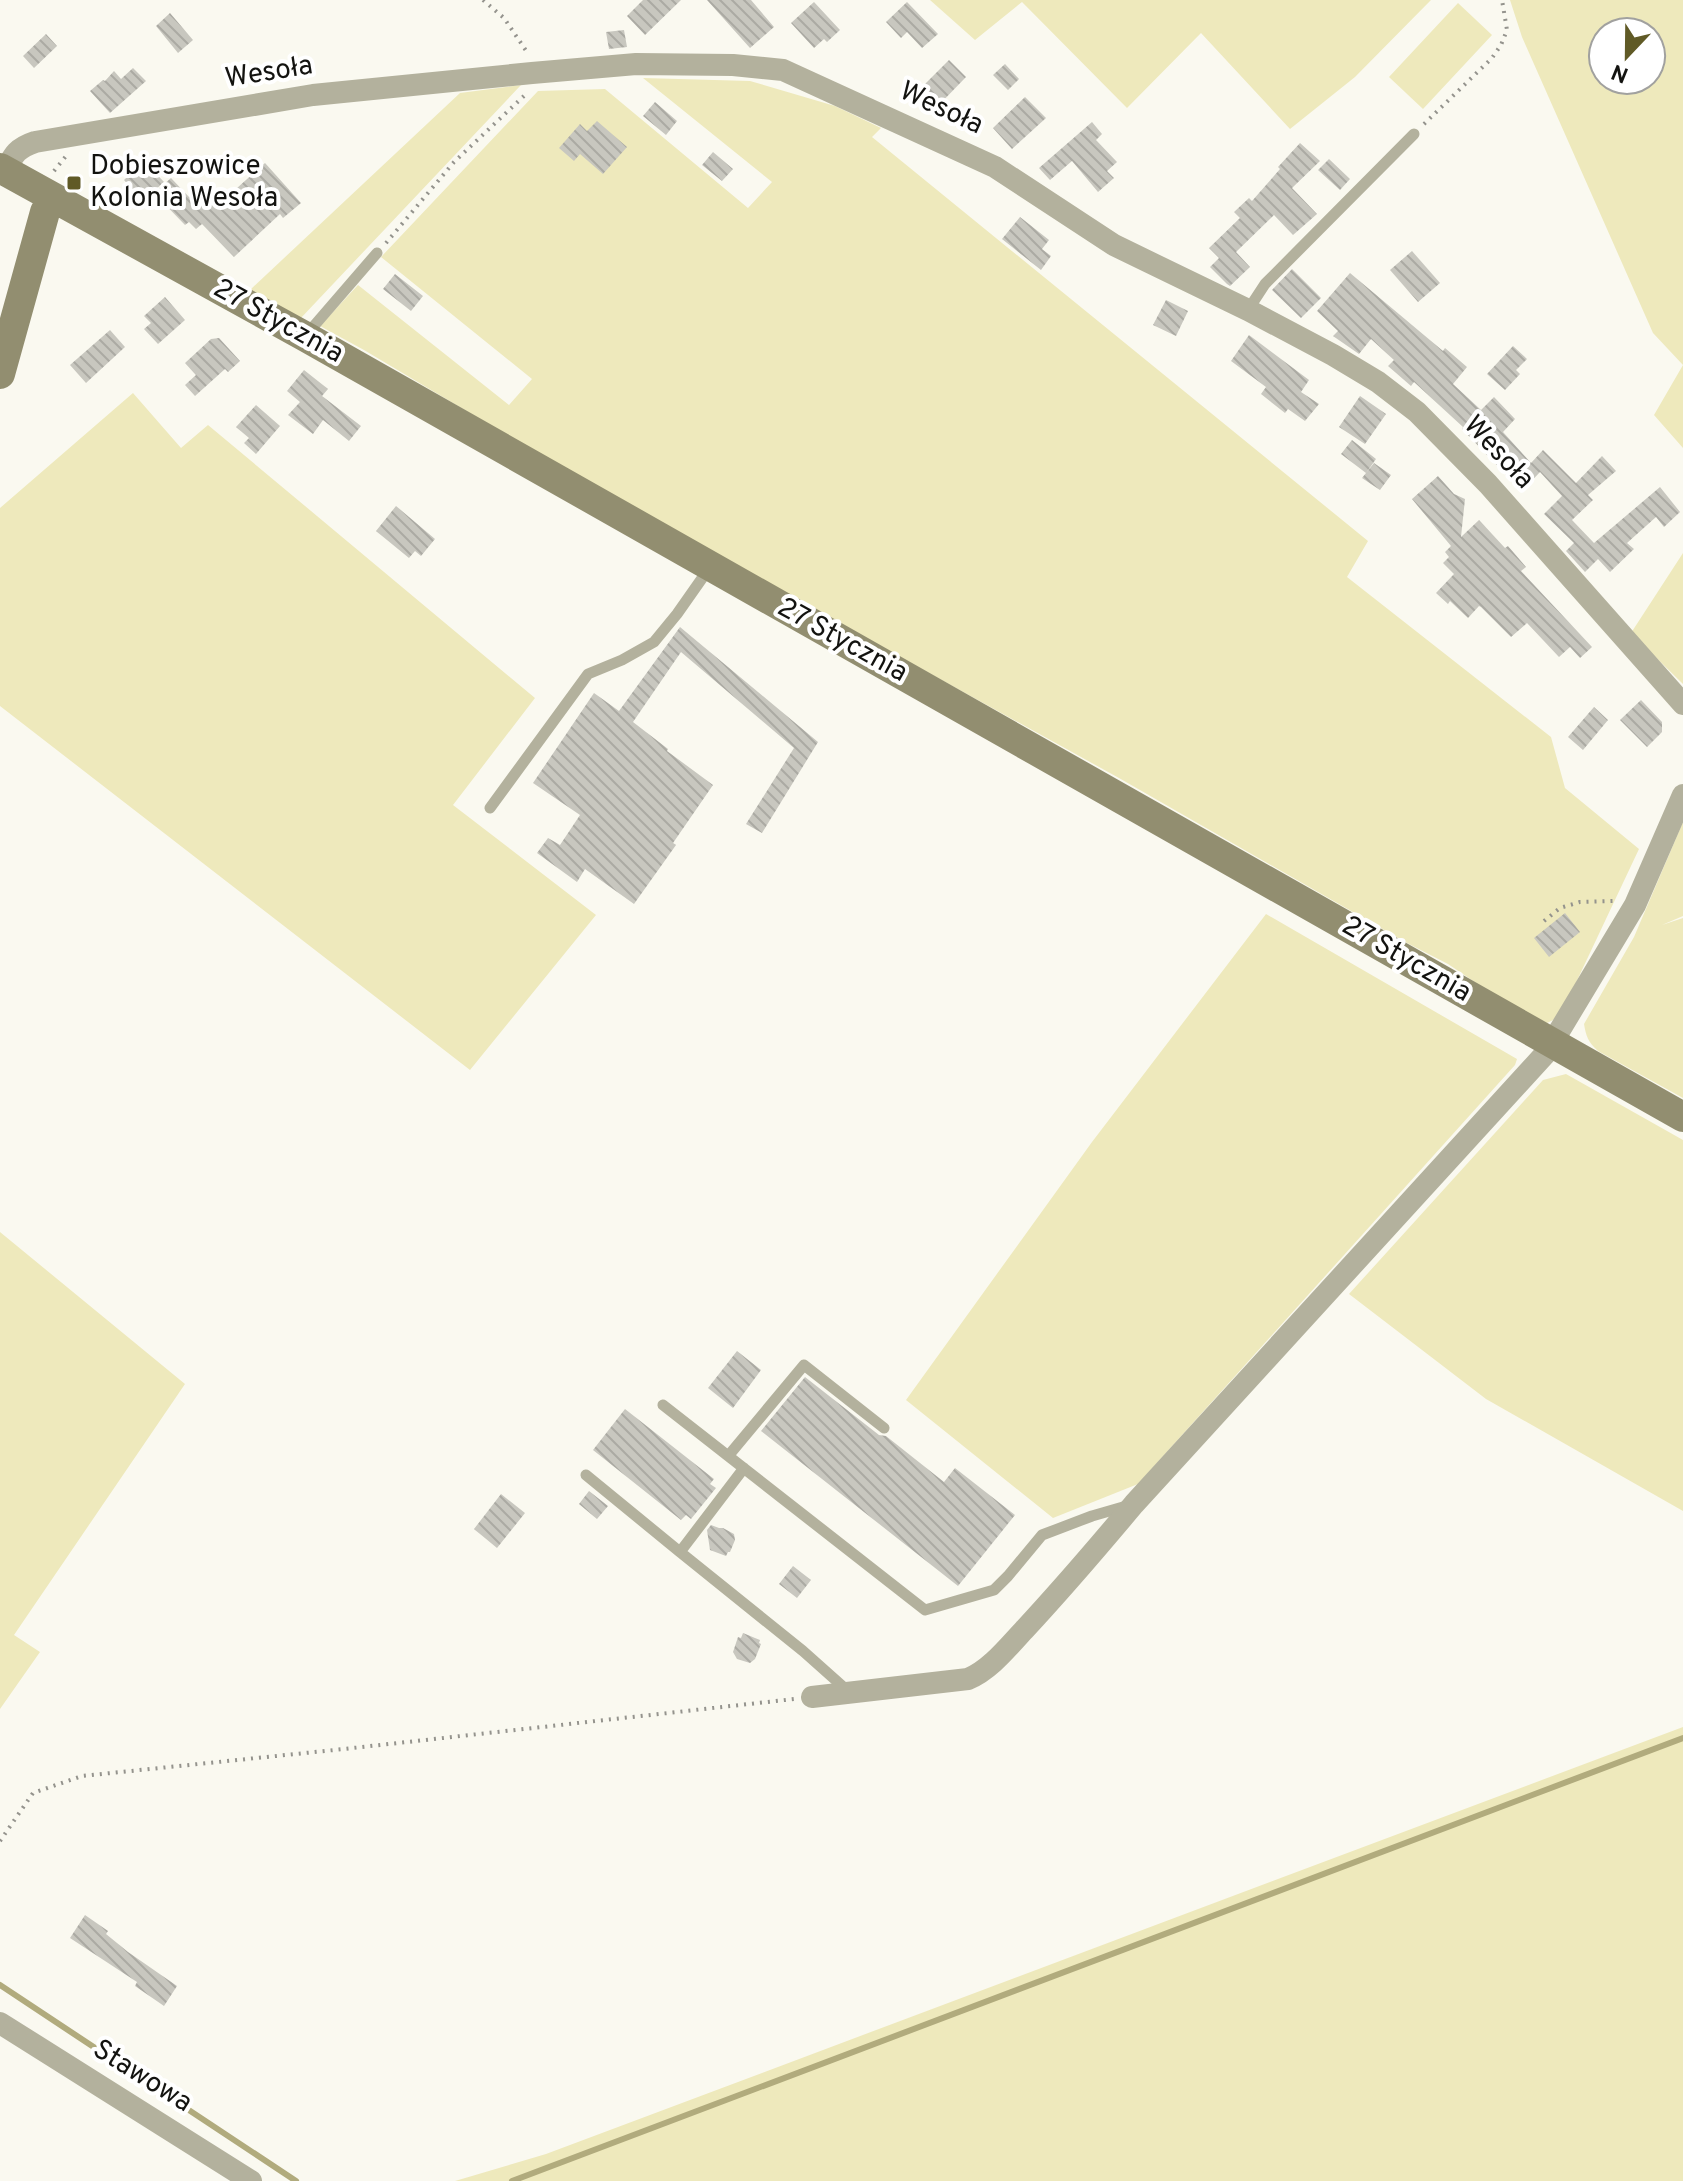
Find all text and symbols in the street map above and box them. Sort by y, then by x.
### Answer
north arrow [1587,16,1667,96]
street label: Wesoła [223,48,315,98]
text: N [1608,57,1633,88]
street label: Wesoła [893,74,989,144]
place label: Dobieszowice Kolonia Wesoła [90,149,278,217]
marker: Dobieszowice Kolonia Wesoła [65,174,83,192]
street label: 27 Stycznia [206,271,350,373]
street label: Wesoła [1455,408,1541,498]
street label: 27 Stycznia [770,590,914,692]
street label: 27 Stycznia [1335,909,1477,1011]
street label: Stawowa [85,2032,199,2122]

